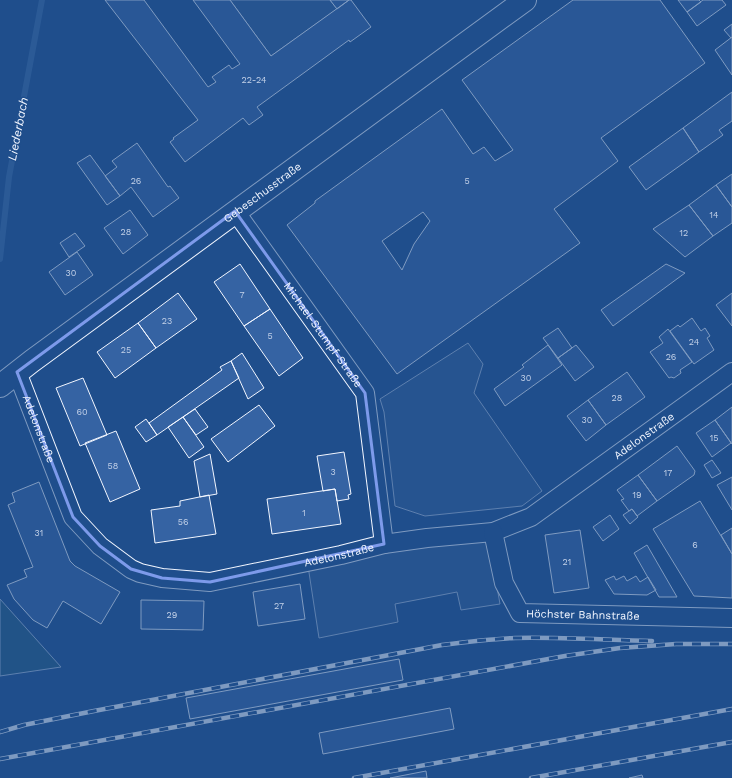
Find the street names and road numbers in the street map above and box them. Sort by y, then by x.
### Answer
street label: Gebeschusstraße [221,160,304,225]
street label: Michael-Stumpf-Straße [281,279,365,390]
street label: Adelonstraße [20,393,58,465]
street label: Adelonstraße [611,409,677,462]
street label: Adelonstraße [303,540,375,569]
street label: Höchster Bahnstraße [526,607,640,622]

